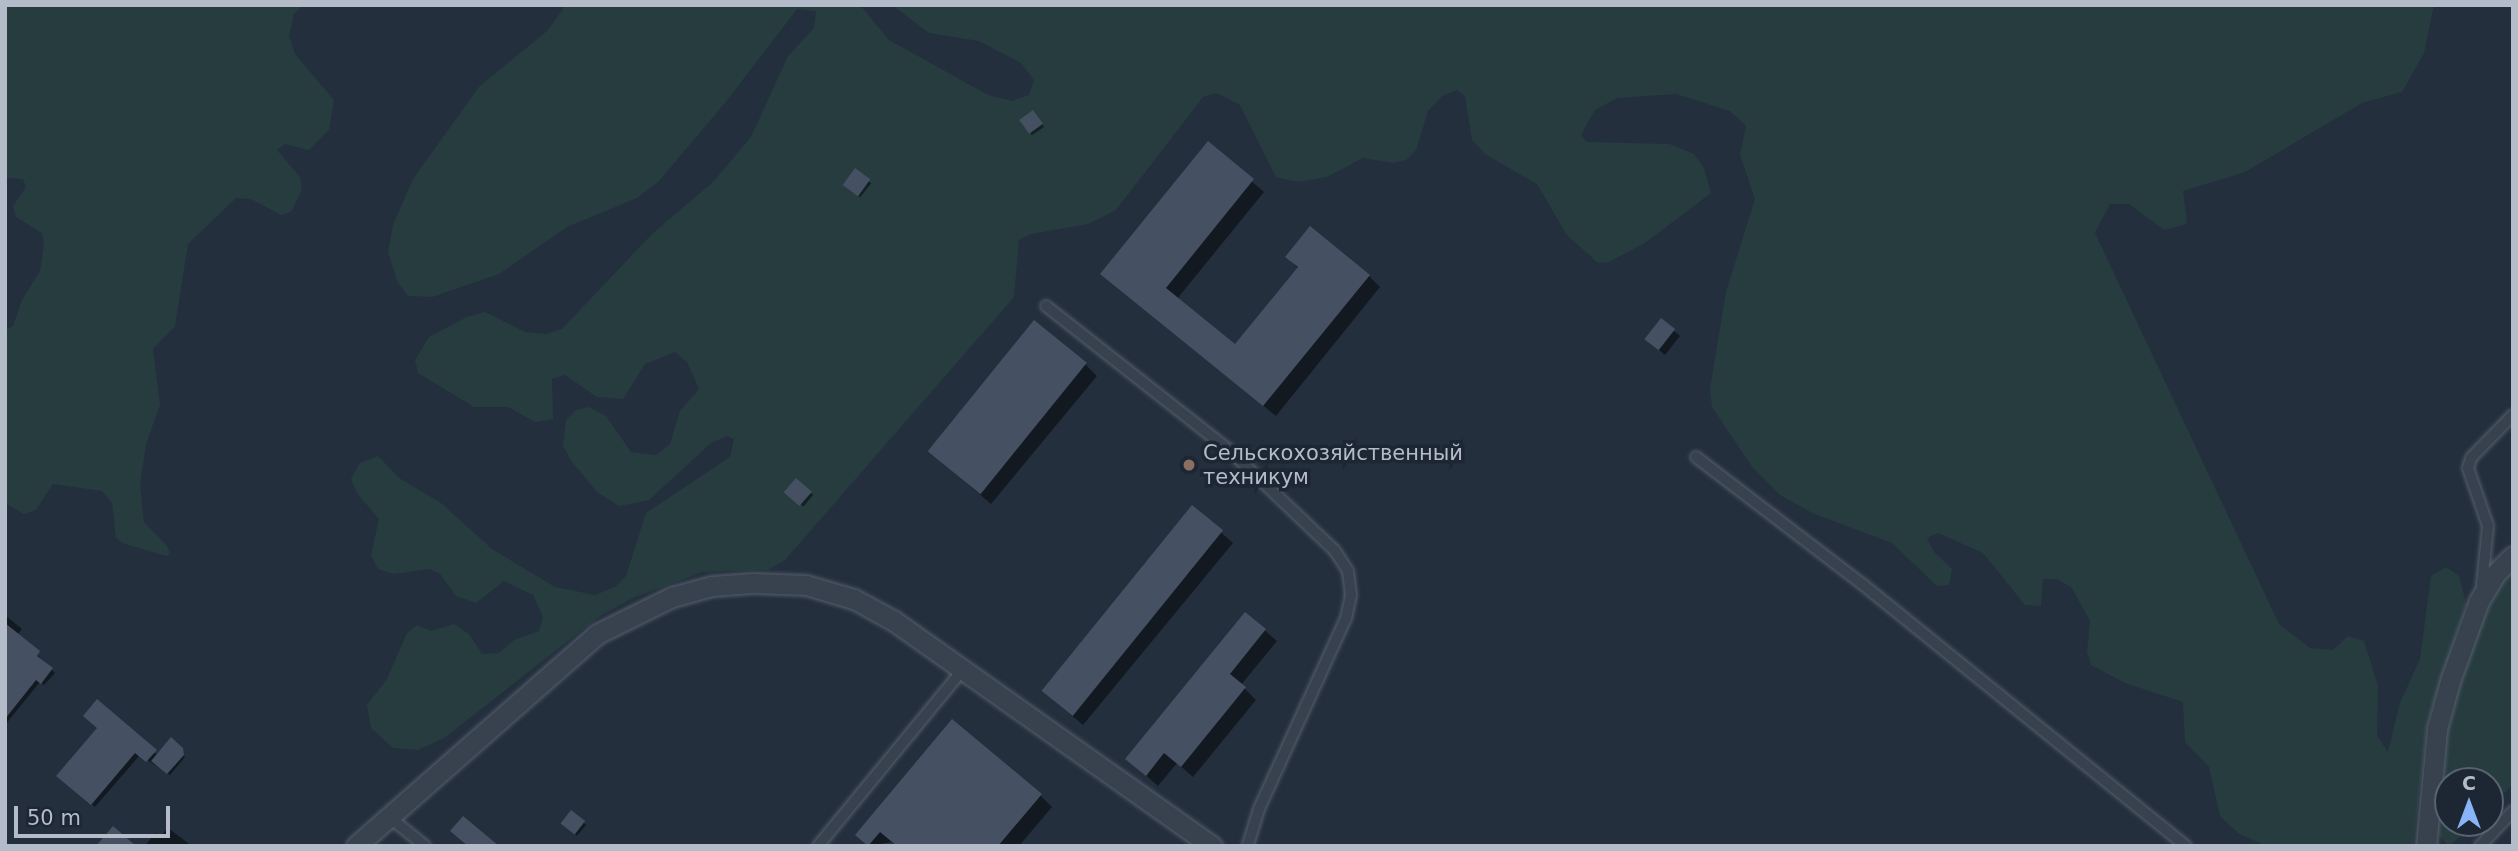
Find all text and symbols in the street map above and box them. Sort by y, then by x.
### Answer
place label: Сельскохозяйственный техникум [1203,440,1463,490]
marker: Сельскохозяйственный техникум [1181,457,1197,473]
north arrow [2434,767,2504,837]
text: С [2462,772,2476,794]
scale bar [18,792,173,836]
text: 50 m [27,806,81,830]

